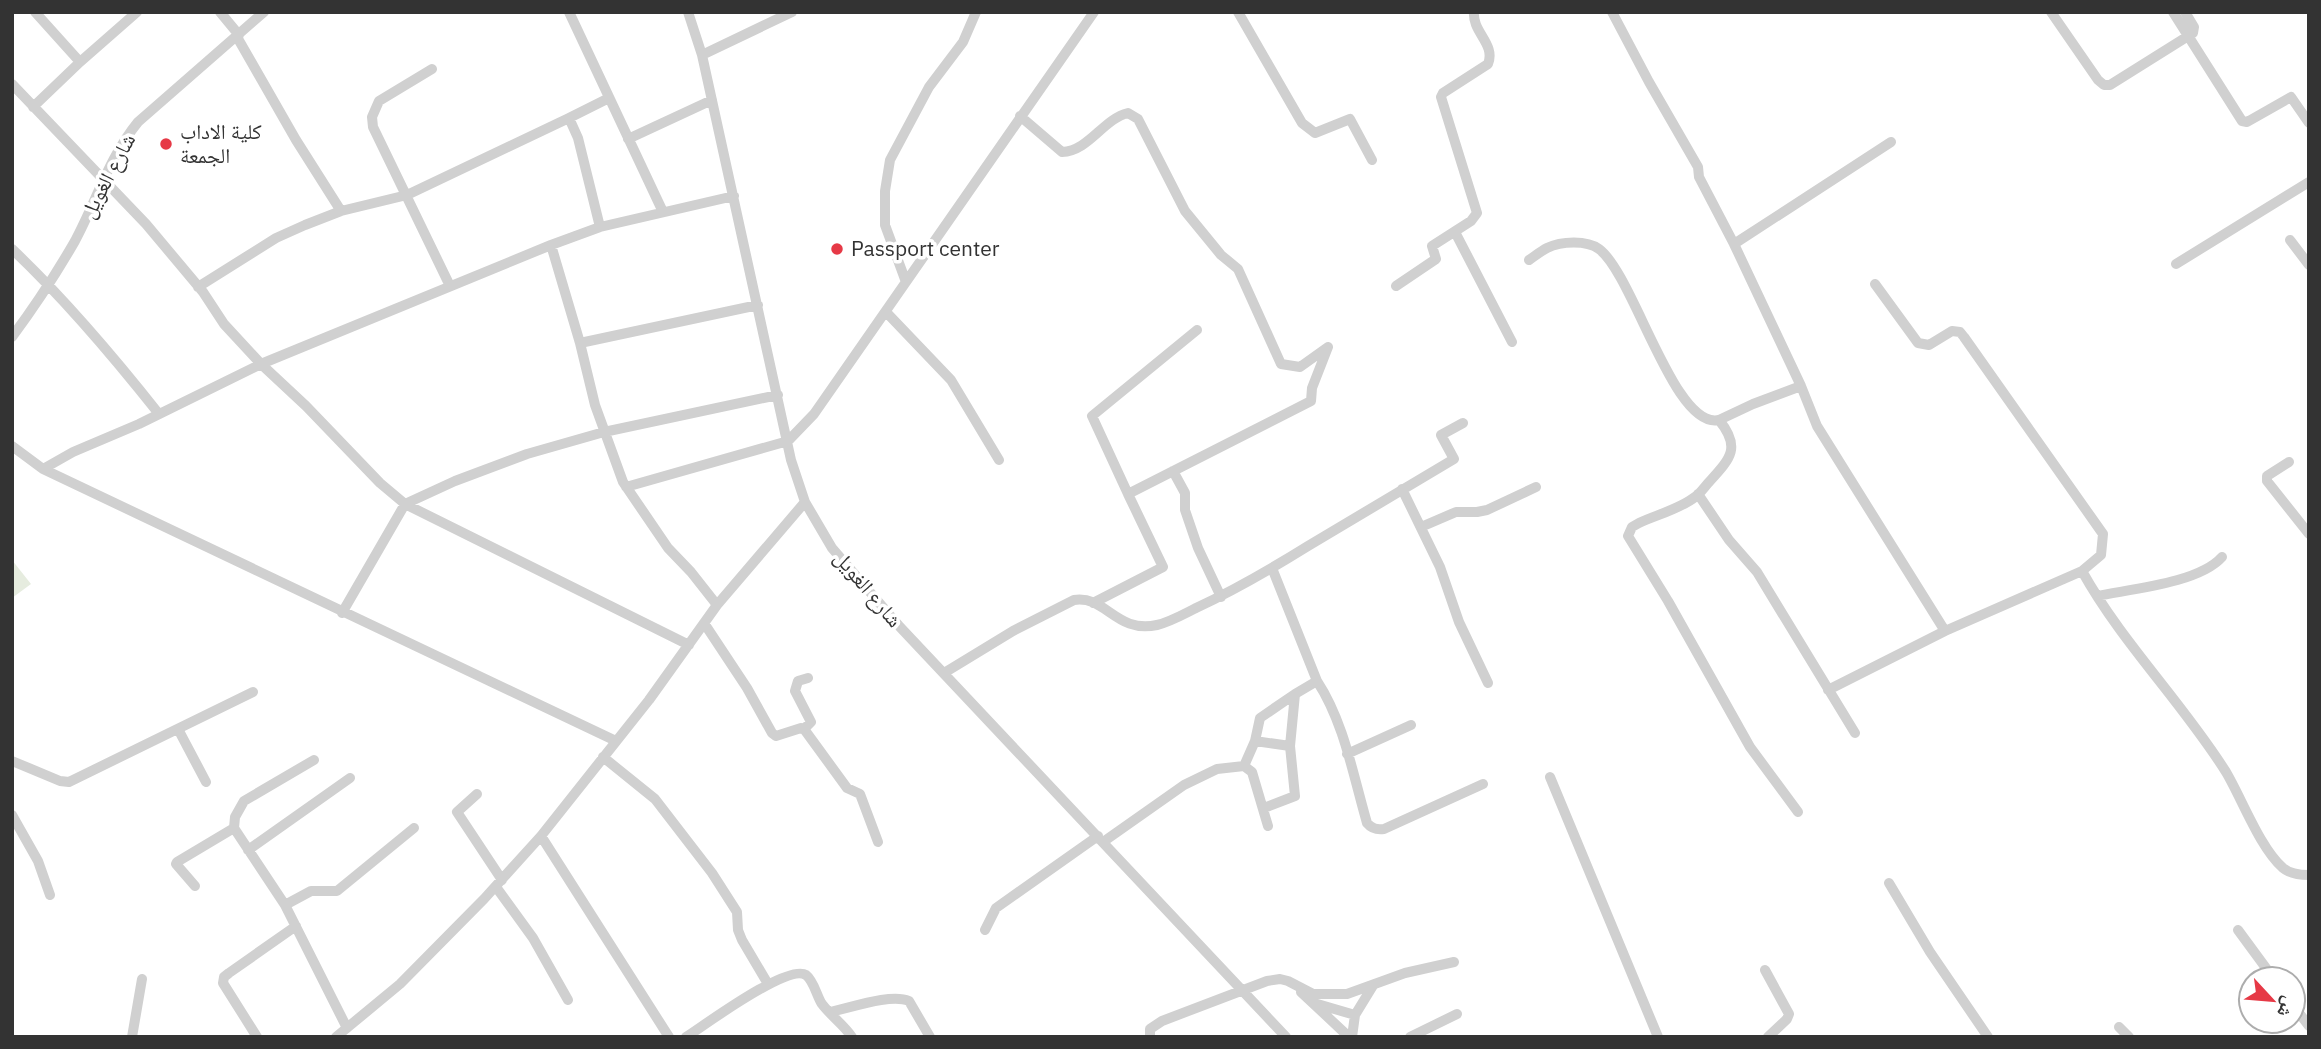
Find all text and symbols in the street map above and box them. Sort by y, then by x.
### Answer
place label: كلية اﻻداب الجمعة [180,117,262,169]
street label: شارع الغويل [73,128,141,223]
marker: كلية اﻻداب الجمعة [158,136,174,152]
place label: Passport center [851,234,1000,262]
marker: Passport center [829,241,845,257]
street label: شارع الغويل [828,544,909,633]
north arrow [2237,965,2307,1035]
text: ش [2272,993,2302,1022]

